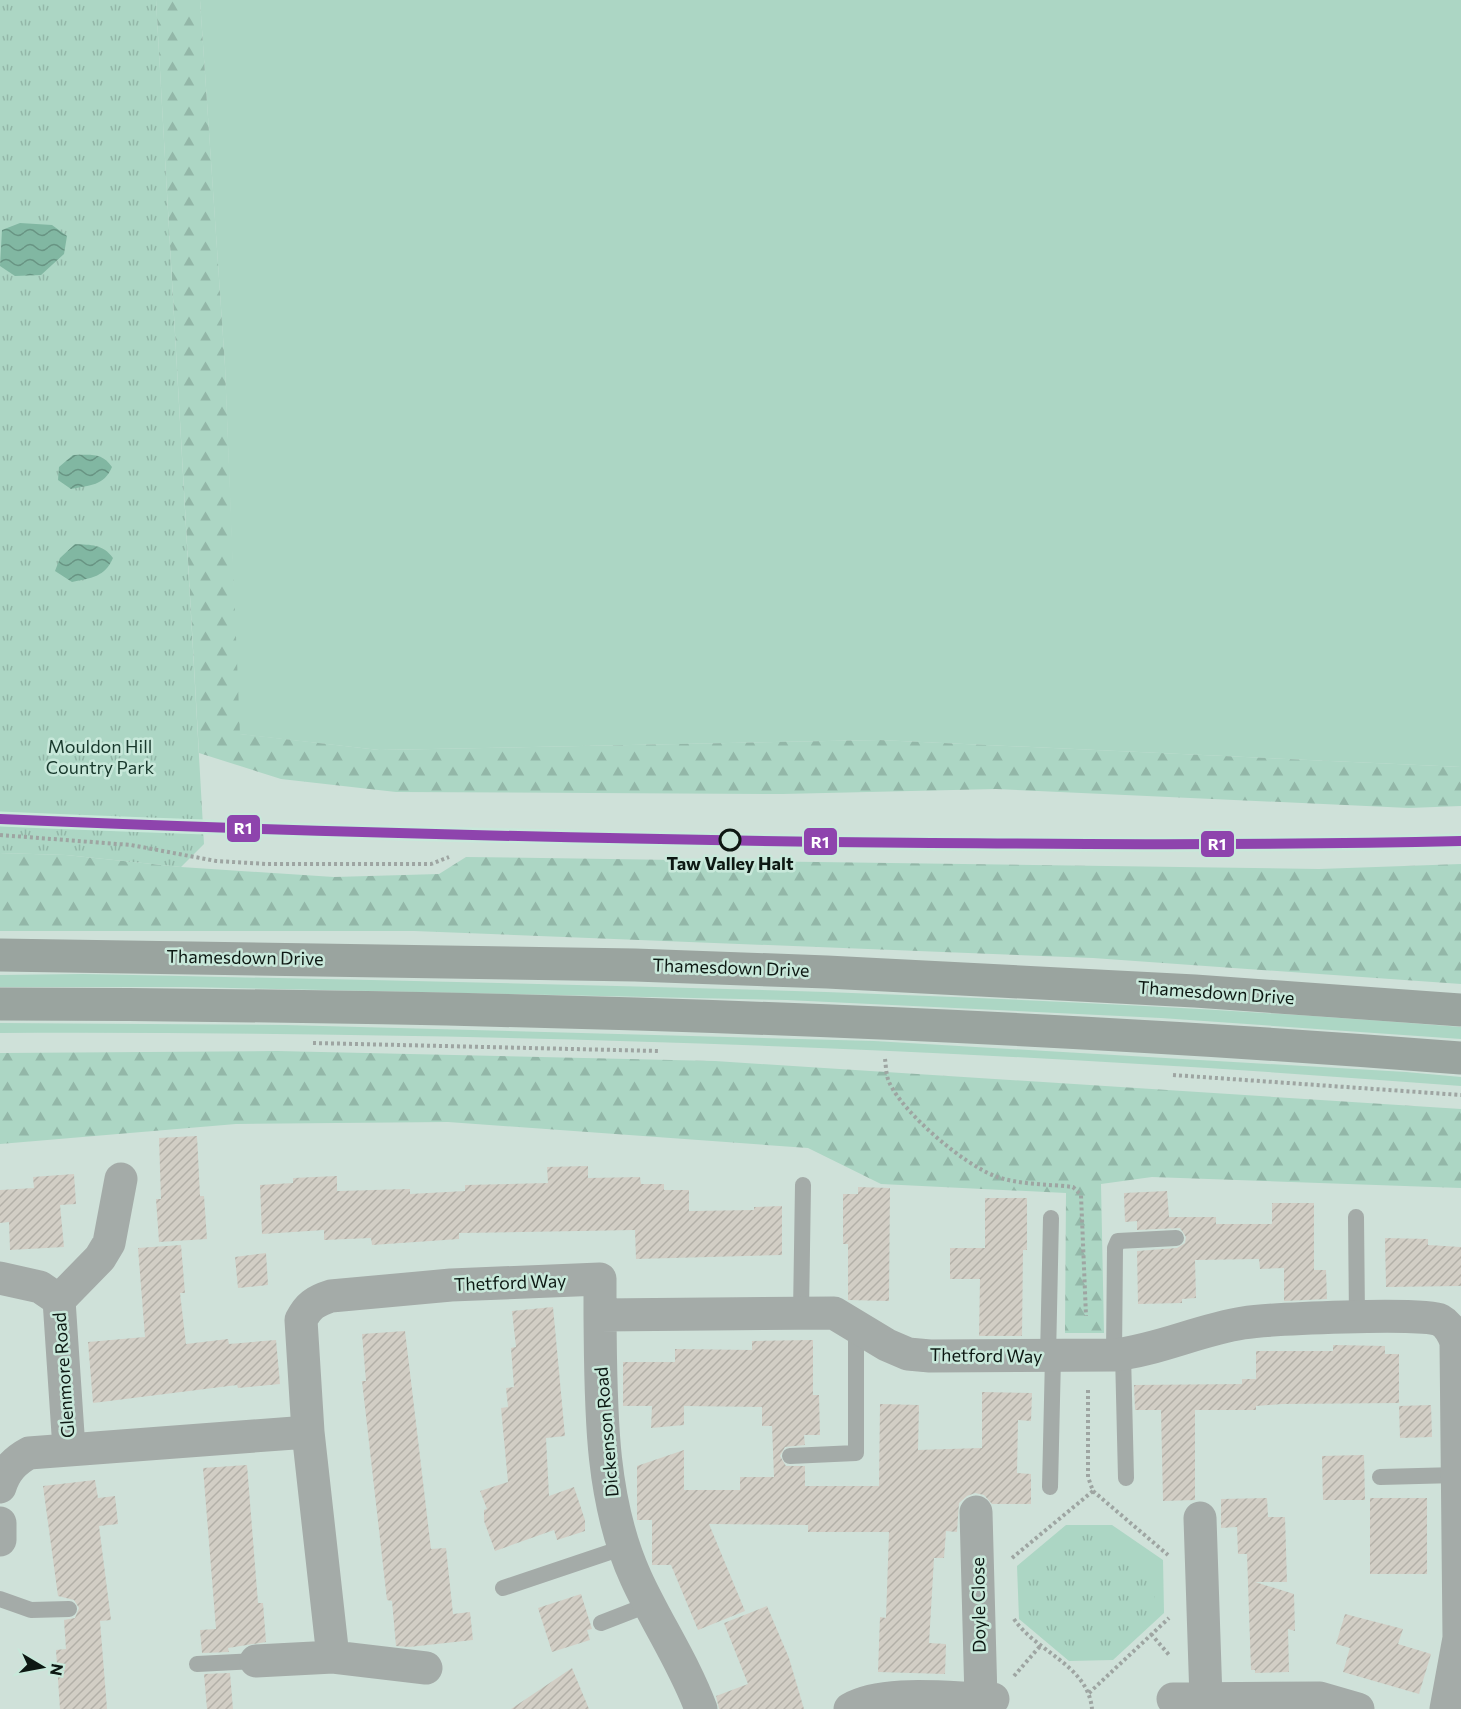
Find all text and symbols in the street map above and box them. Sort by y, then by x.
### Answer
park label: Mouldon Hill Country Park [46,735,154,778]
line badge: R1 [226,814,261,843]
text: R1 [234,818,252,837]
line badge: R1 [803,827,838,856]
marker: Taw Valley Halt [719,829,741,851]
line badge: R1 [1200,830,1235,858]
text: R1 [811,832,829,851]
text: R1 [1208,834,1226,853]
place label: Taw Valley Halt [666,852,794,874]
street label: Thamesdown Drive [166,945,324,969]
street label: Thamesdown Drive [652,953,810,981]
street label: Thamesdown Drive [1137,976,1295,1008]
street label: Thetford Way [453,1269,567,1295]
street label: Glenmore Road [48,1312,78,1439]
street label: Thetford Way [929,1343,1043,1367]
street label: Dickenson Road [589,1366,623,1498]
street label: Doyle Close [966,1557,990,1653]
north arrow [12,1637,72,1697]
text: N [47,1662,68,1677]

